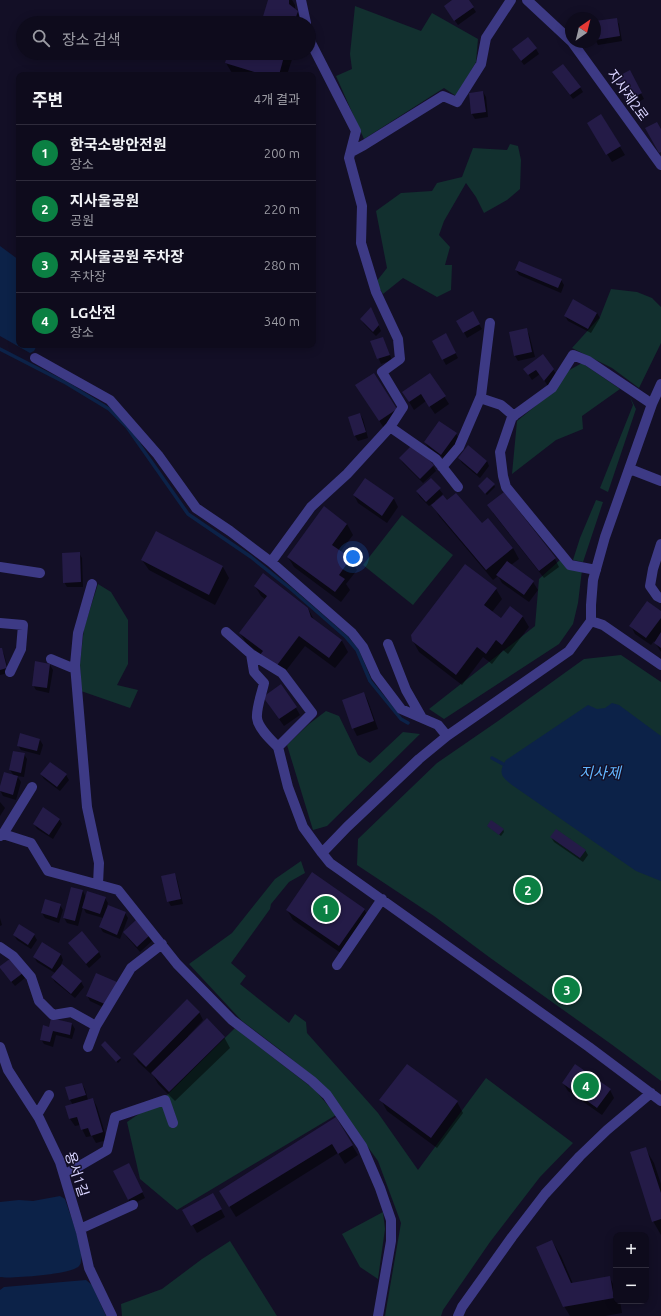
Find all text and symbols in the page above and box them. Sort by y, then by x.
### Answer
north arrow [565,12,601,48]
search box [16,16,316,60]
icon: search [30,27,52,49]
text: 장소 검색 [62,31,121,48]
street label: 지사제2로 [604,66,652,124]
text: 주변 [32,90,63,109]
text: 4개 결과 [254,92,300,106]
text: 한국소방안전원 [70,136,167,153]
text: 1 [41,146,49,160]
text: 200 m [264,146,300,160]
text: 장소 [70,157,94,171]
text: 지사울공원 [70,192,139,209]
text: 2 [41,202,49,216]
text: 220 m [264,202,300,216]
text: 공원 [70,213,94,227]
text: 지사울공원 주차장 [70,248,184,265]
text: 3 [41,258,49,272]
text: 280 m [264,258,300,272]
text: 주차장 [70,269,106,283]
text: LG산전 [70,304,116,321]
text: 4 [41,314,49,328]
text: 340 m [264,314,300,328]
text: 장소 [70,325,94,339]
your location [343,547,363,567]
water label: 지사제 [579,764,623,781]
pin: 2 [515,875,541,905]
pin: 1 [313,894,339,924]
pin: 3 [554,975,580,1005]
pin: 4 [573,1071,599,1101]
street label: 용서1길 [62,1149,92,1199]
map controls [613,1232,649,1304]
button: + [613,1232,649,1268]
button: − [613,1268,649,1304]

